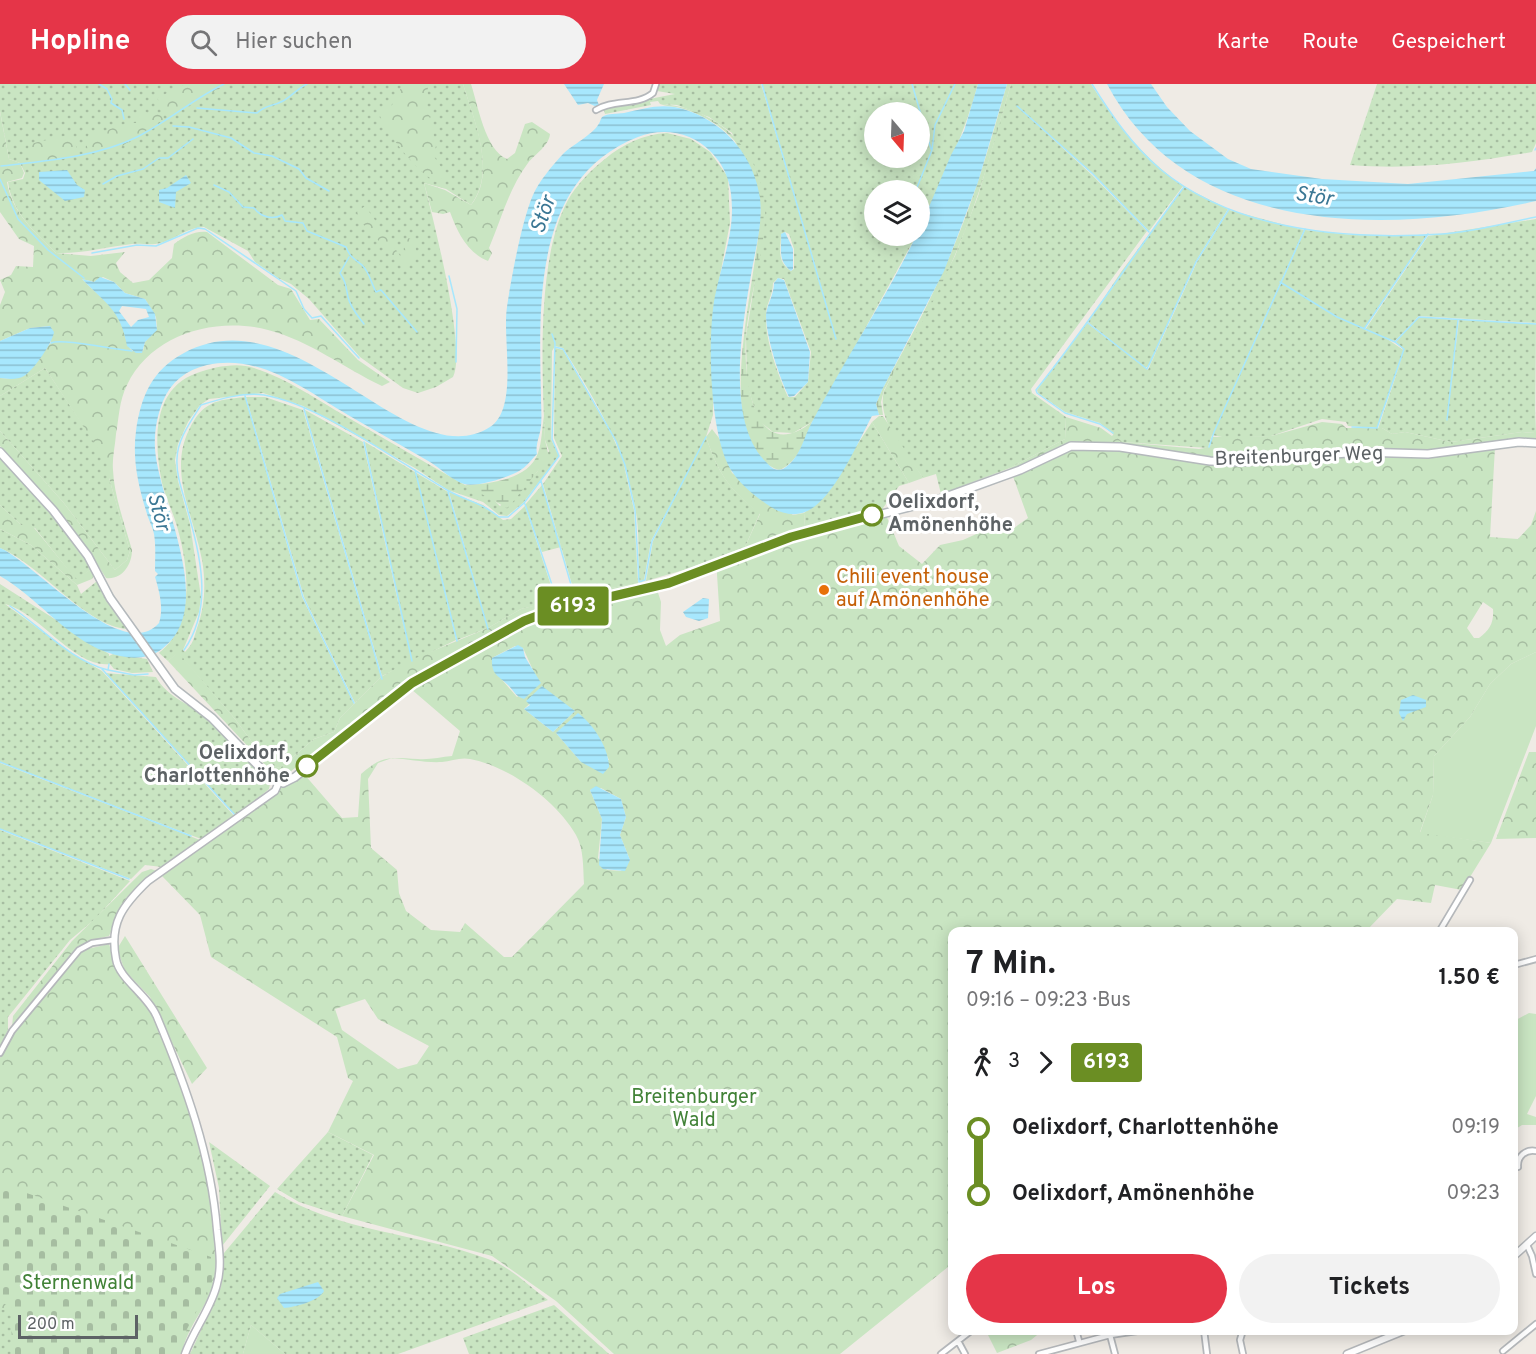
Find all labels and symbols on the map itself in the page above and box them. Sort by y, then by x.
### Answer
north arrow [864,102,930,168]
water label: Stör [1293,181,1337,214]
water label: Stör [525,191,564,237]
street label: Breitenburger Weg [1214,441,1384,473]
water label: Stör [140,490,177,536]
place label: Oelixdorf, Amönenhöhe [888,490,1013,539]
marker: Oelixdorf, Amönenhöhe [861,504,883,526]
place label: Chili event house auf Amönenhöhe [836,565,990,614]
marker: Chili event house auf Amönenhöhe [817,583,831,597]
line badge: 6193 [531,586,615,626]
place label: Oelixdorf, Charlottenhöhe [144,741,290,790]
marker: Oelixdorf, Charlottenhöhe [296,755,318,777]
park label: Breitenburger Wald [631,1085,757,1134]
park label: Sternenwald [22,1271,134,1297]
scale bar [18,1312,138,1340]

